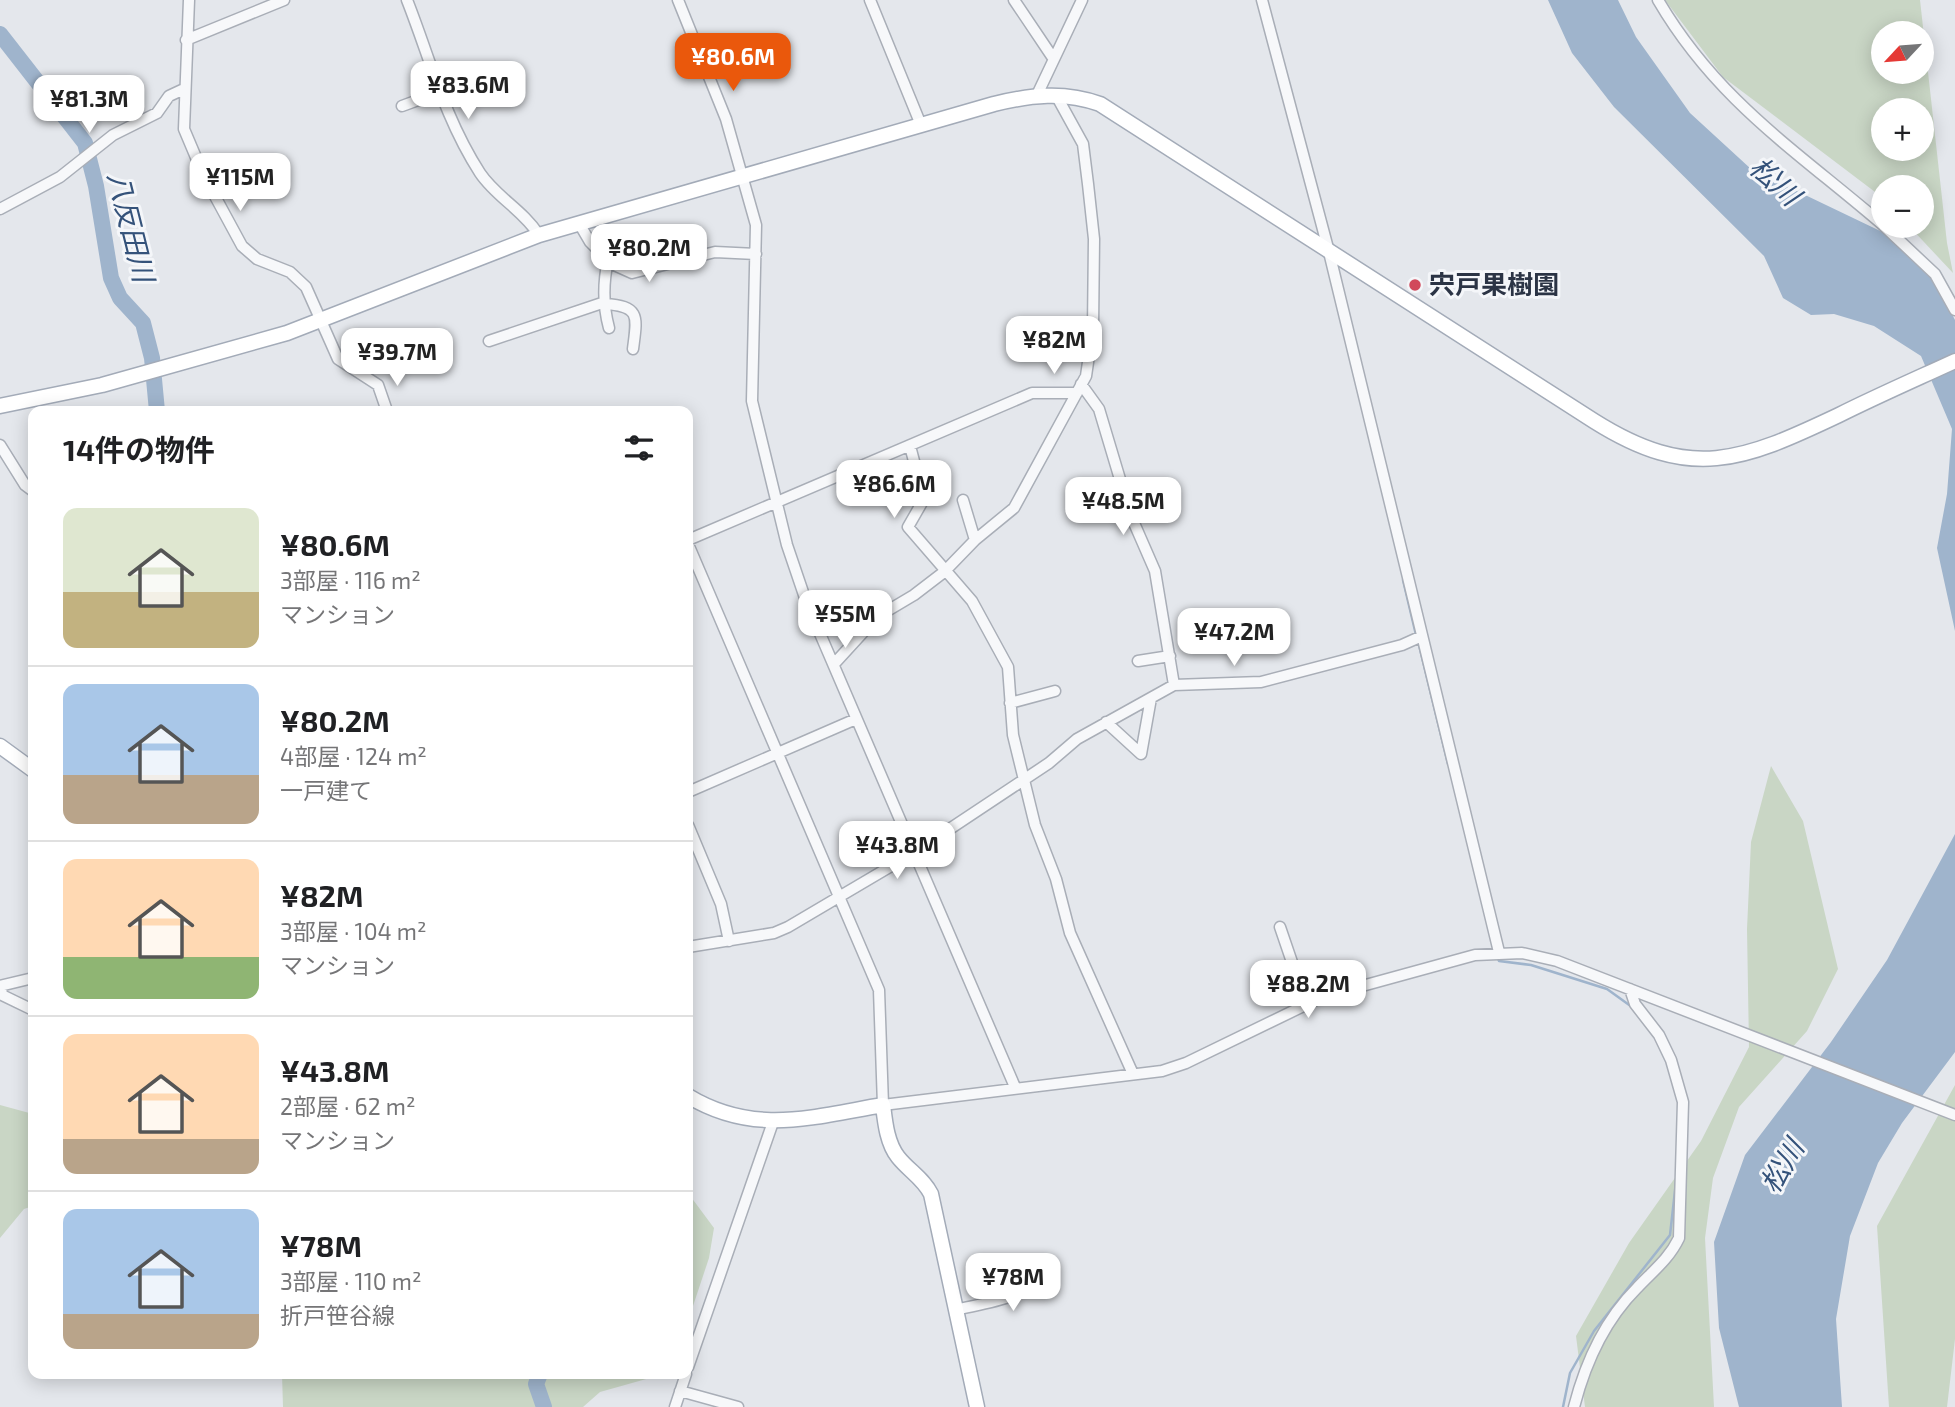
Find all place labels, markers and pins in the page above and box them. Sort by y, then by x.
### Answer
pin: ¥80.6M [676,34,790,93]
pin: ¥83.6M [411,61,525,121]
pin: ¥81.3M [32,76,146,135]
pin: ¥115M [191,154,289,213]
pin: ¥80.2M [592,224,706,284]
place label: 宍戸果樹園 [1429,268,1559,299]
marker: 宍戸果樹園 [1407,277,1423,293]
pin: ¥82M [1013,316,1095,376]
pin: ¥39.7M [340,328,454,388]
pin: ¥86.6M [837,461,951,520]
pin: ¥48.5M [1066,477,1180,537]
pin: ¥55M [804,590,886,650]
pin: ¥47.2M [1177,608,1291,668]
pin: ¥43.8M [840,822,954,881]
pin: ¥88.2M [1251,960,1365,1020]
pin: ¥78M [972,1254,1054,1313]

